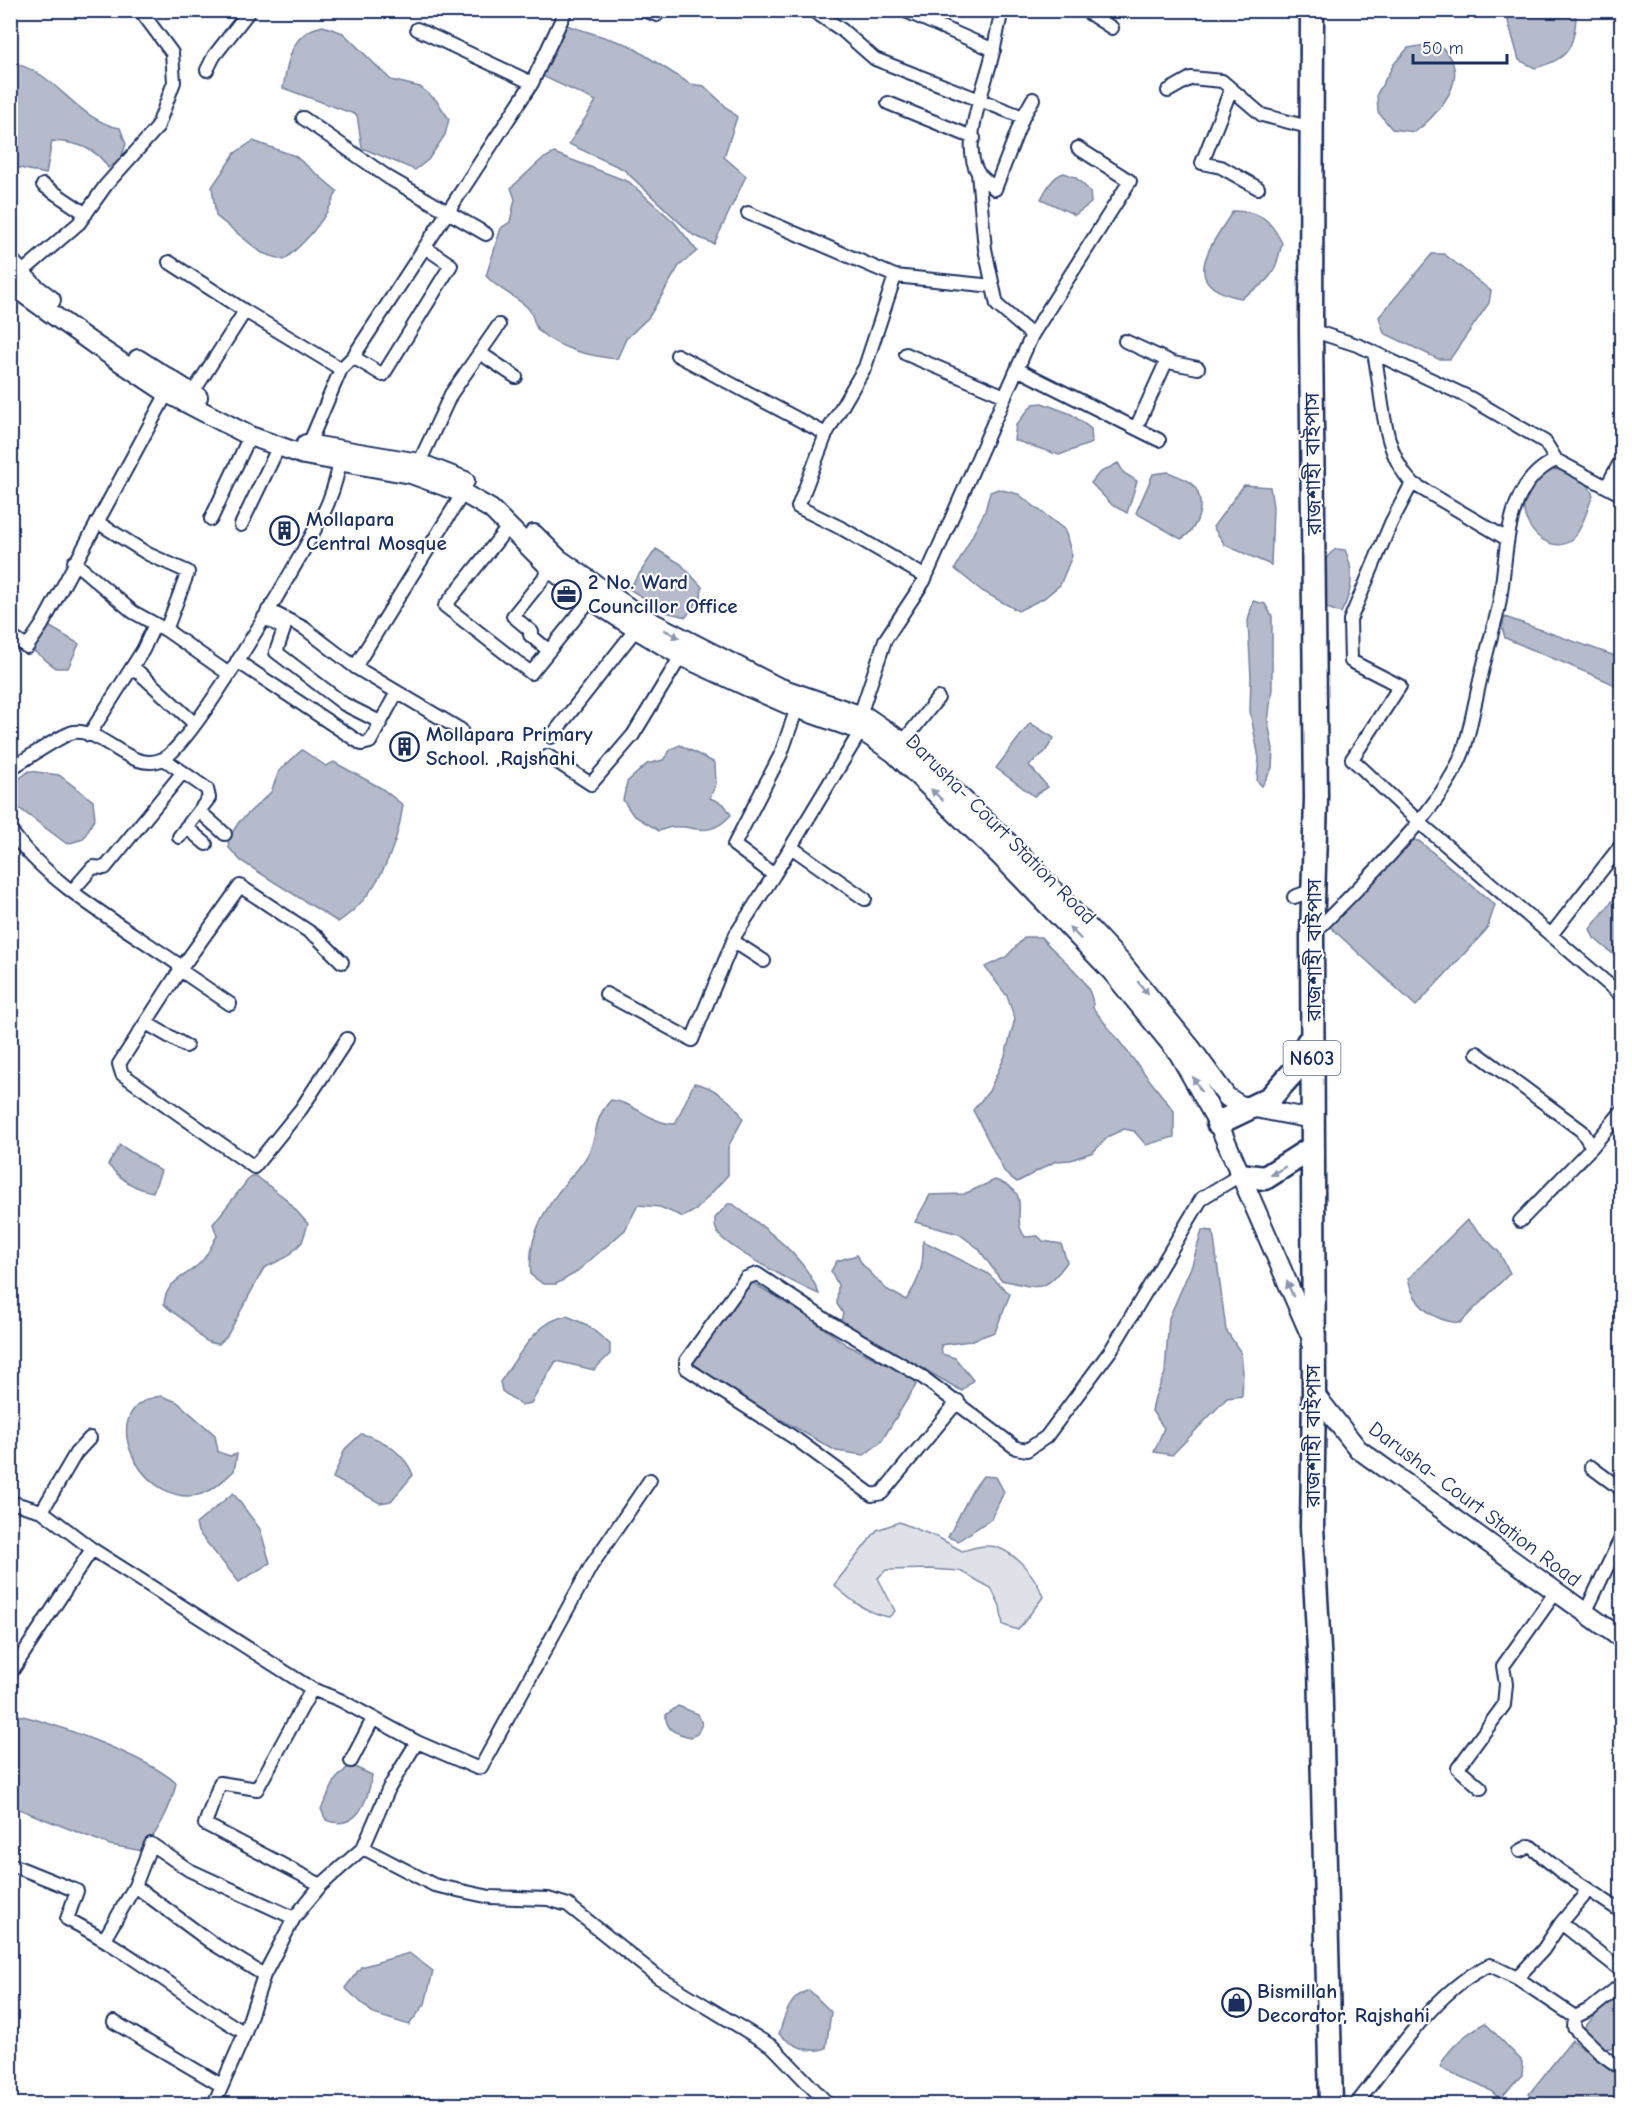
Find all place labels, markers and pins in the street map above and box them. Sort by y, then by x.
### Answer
place label: Mollapara Central Mosque [306,507,447,555]
building icon: Mollapara Central Mosque [269,515,301,547]
place label: 2 No. Ward Councillor Office [588,570,738,618]
office icon: 2 No. Ward Councillor Office [551,578,583,610]
place label: Mollapara Primary School. ,Rajshahi [426,722,593,770]
building icon: Mollapara Primary School. ,Rajshahi [389,730,421,762]
place label: Bismillah Decorator, Rajshahi [1257,1979,1430,2027]
shop icon: Bismillah Decorator, Rajshahi [1220,1987,1252,2019]

